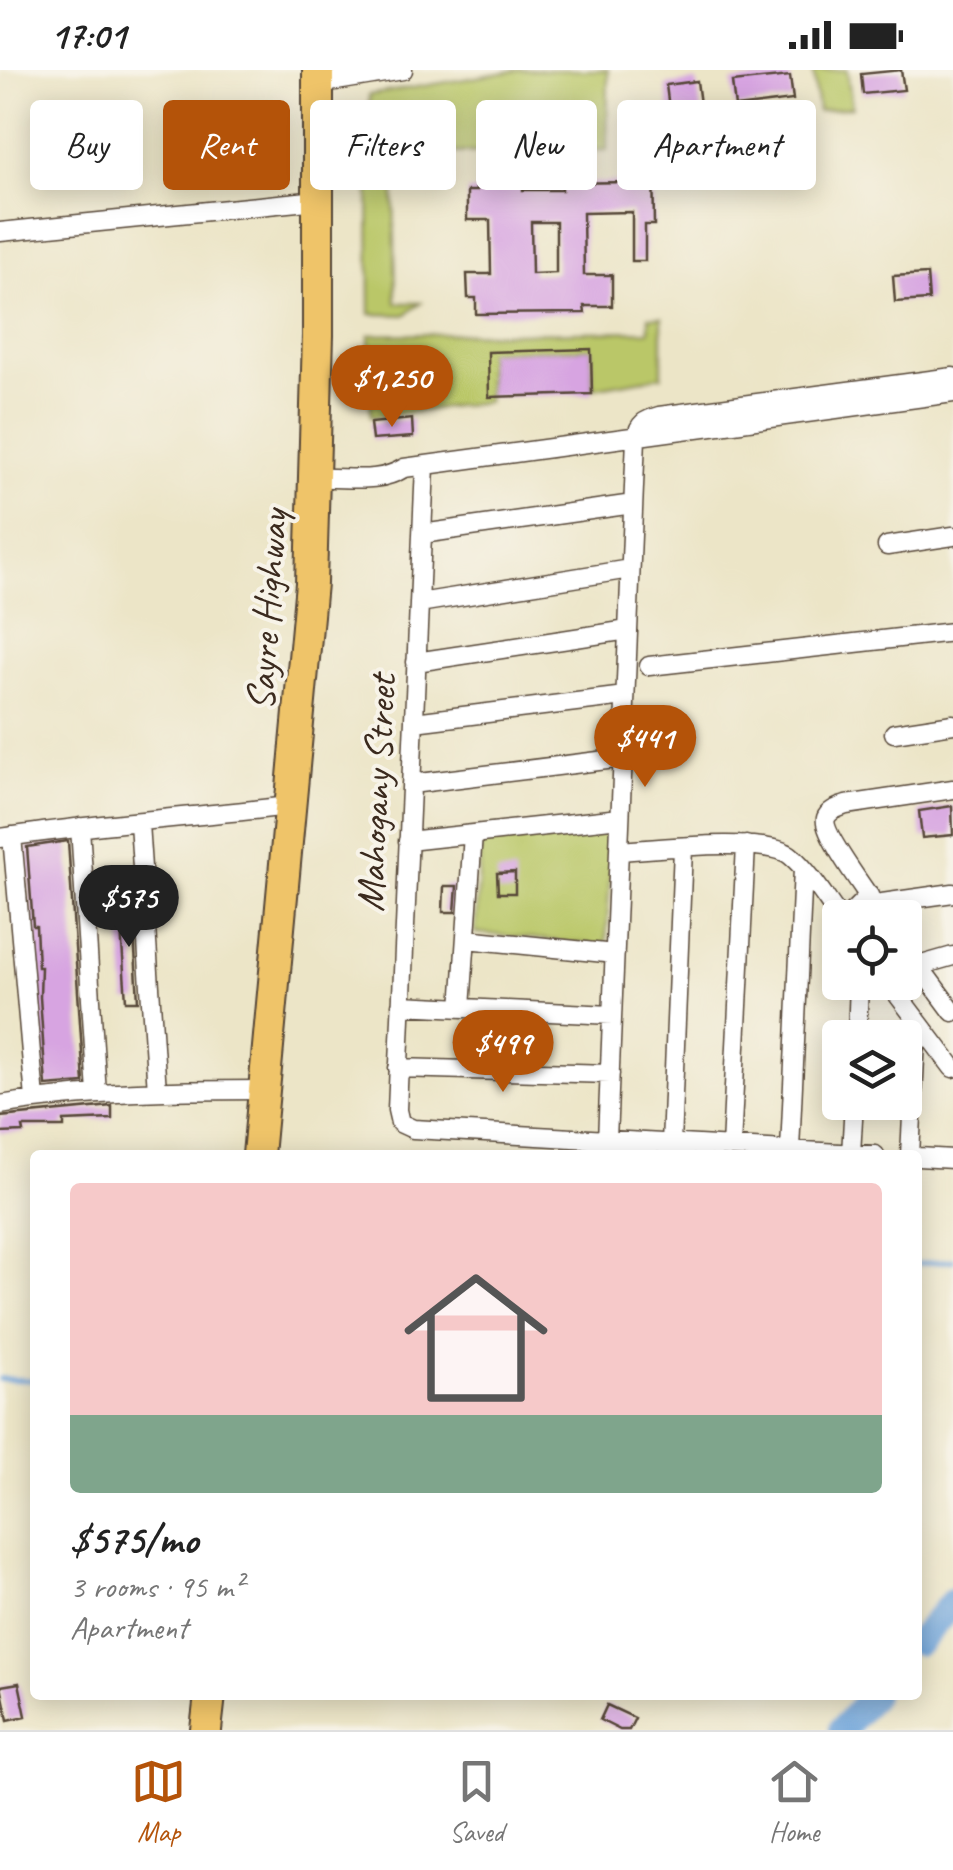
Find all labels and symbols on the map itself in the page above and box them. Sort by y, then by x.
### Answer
pin: $1,250 [311,345,473,430]
street label: Sayre Highway [235,505,299,712]
street label: Mahogany Street [345,670,407,913]
pin: $441 [586,705,704,790]
pin: $575 [70,865,188,950]
pin: $499 [444,1010,562,1095]

